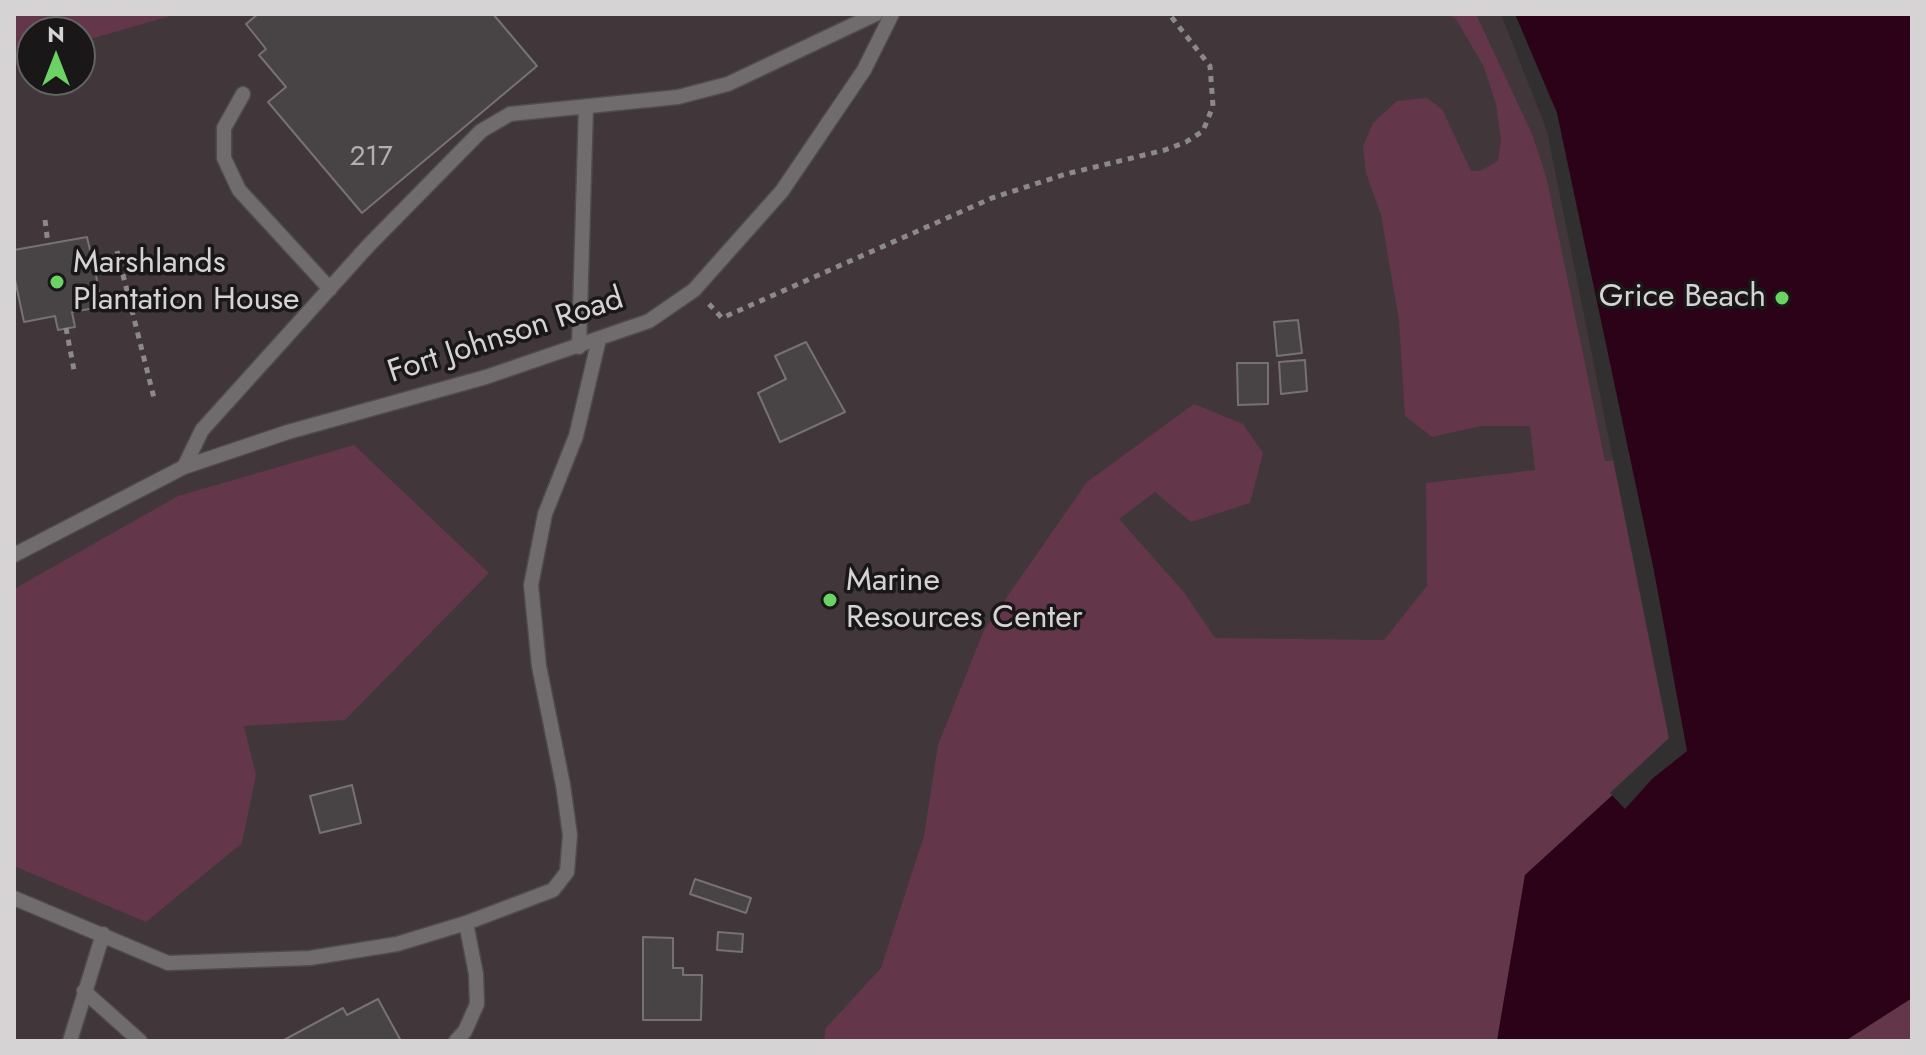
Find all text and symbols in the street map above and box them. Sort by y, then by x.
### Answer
north arrow [16,16,96,96]
text: N [47,18,65,50]
house number: 217 [349,141,393,175]
place label: Marshlands Plantation House [73,245,300,320]
marker: Marshlands Plantation House [48,273,66,291]
place label: Grice Beach [1599,279,1766,317]
street label: Fort Johnson Road [383,281,629,393]
marker: Grice Beach [1773,289,1791,307]
place label: Marine Resources Center [846,563,1083,638]
marker: Marine Resources Center [821,591,839,609]

